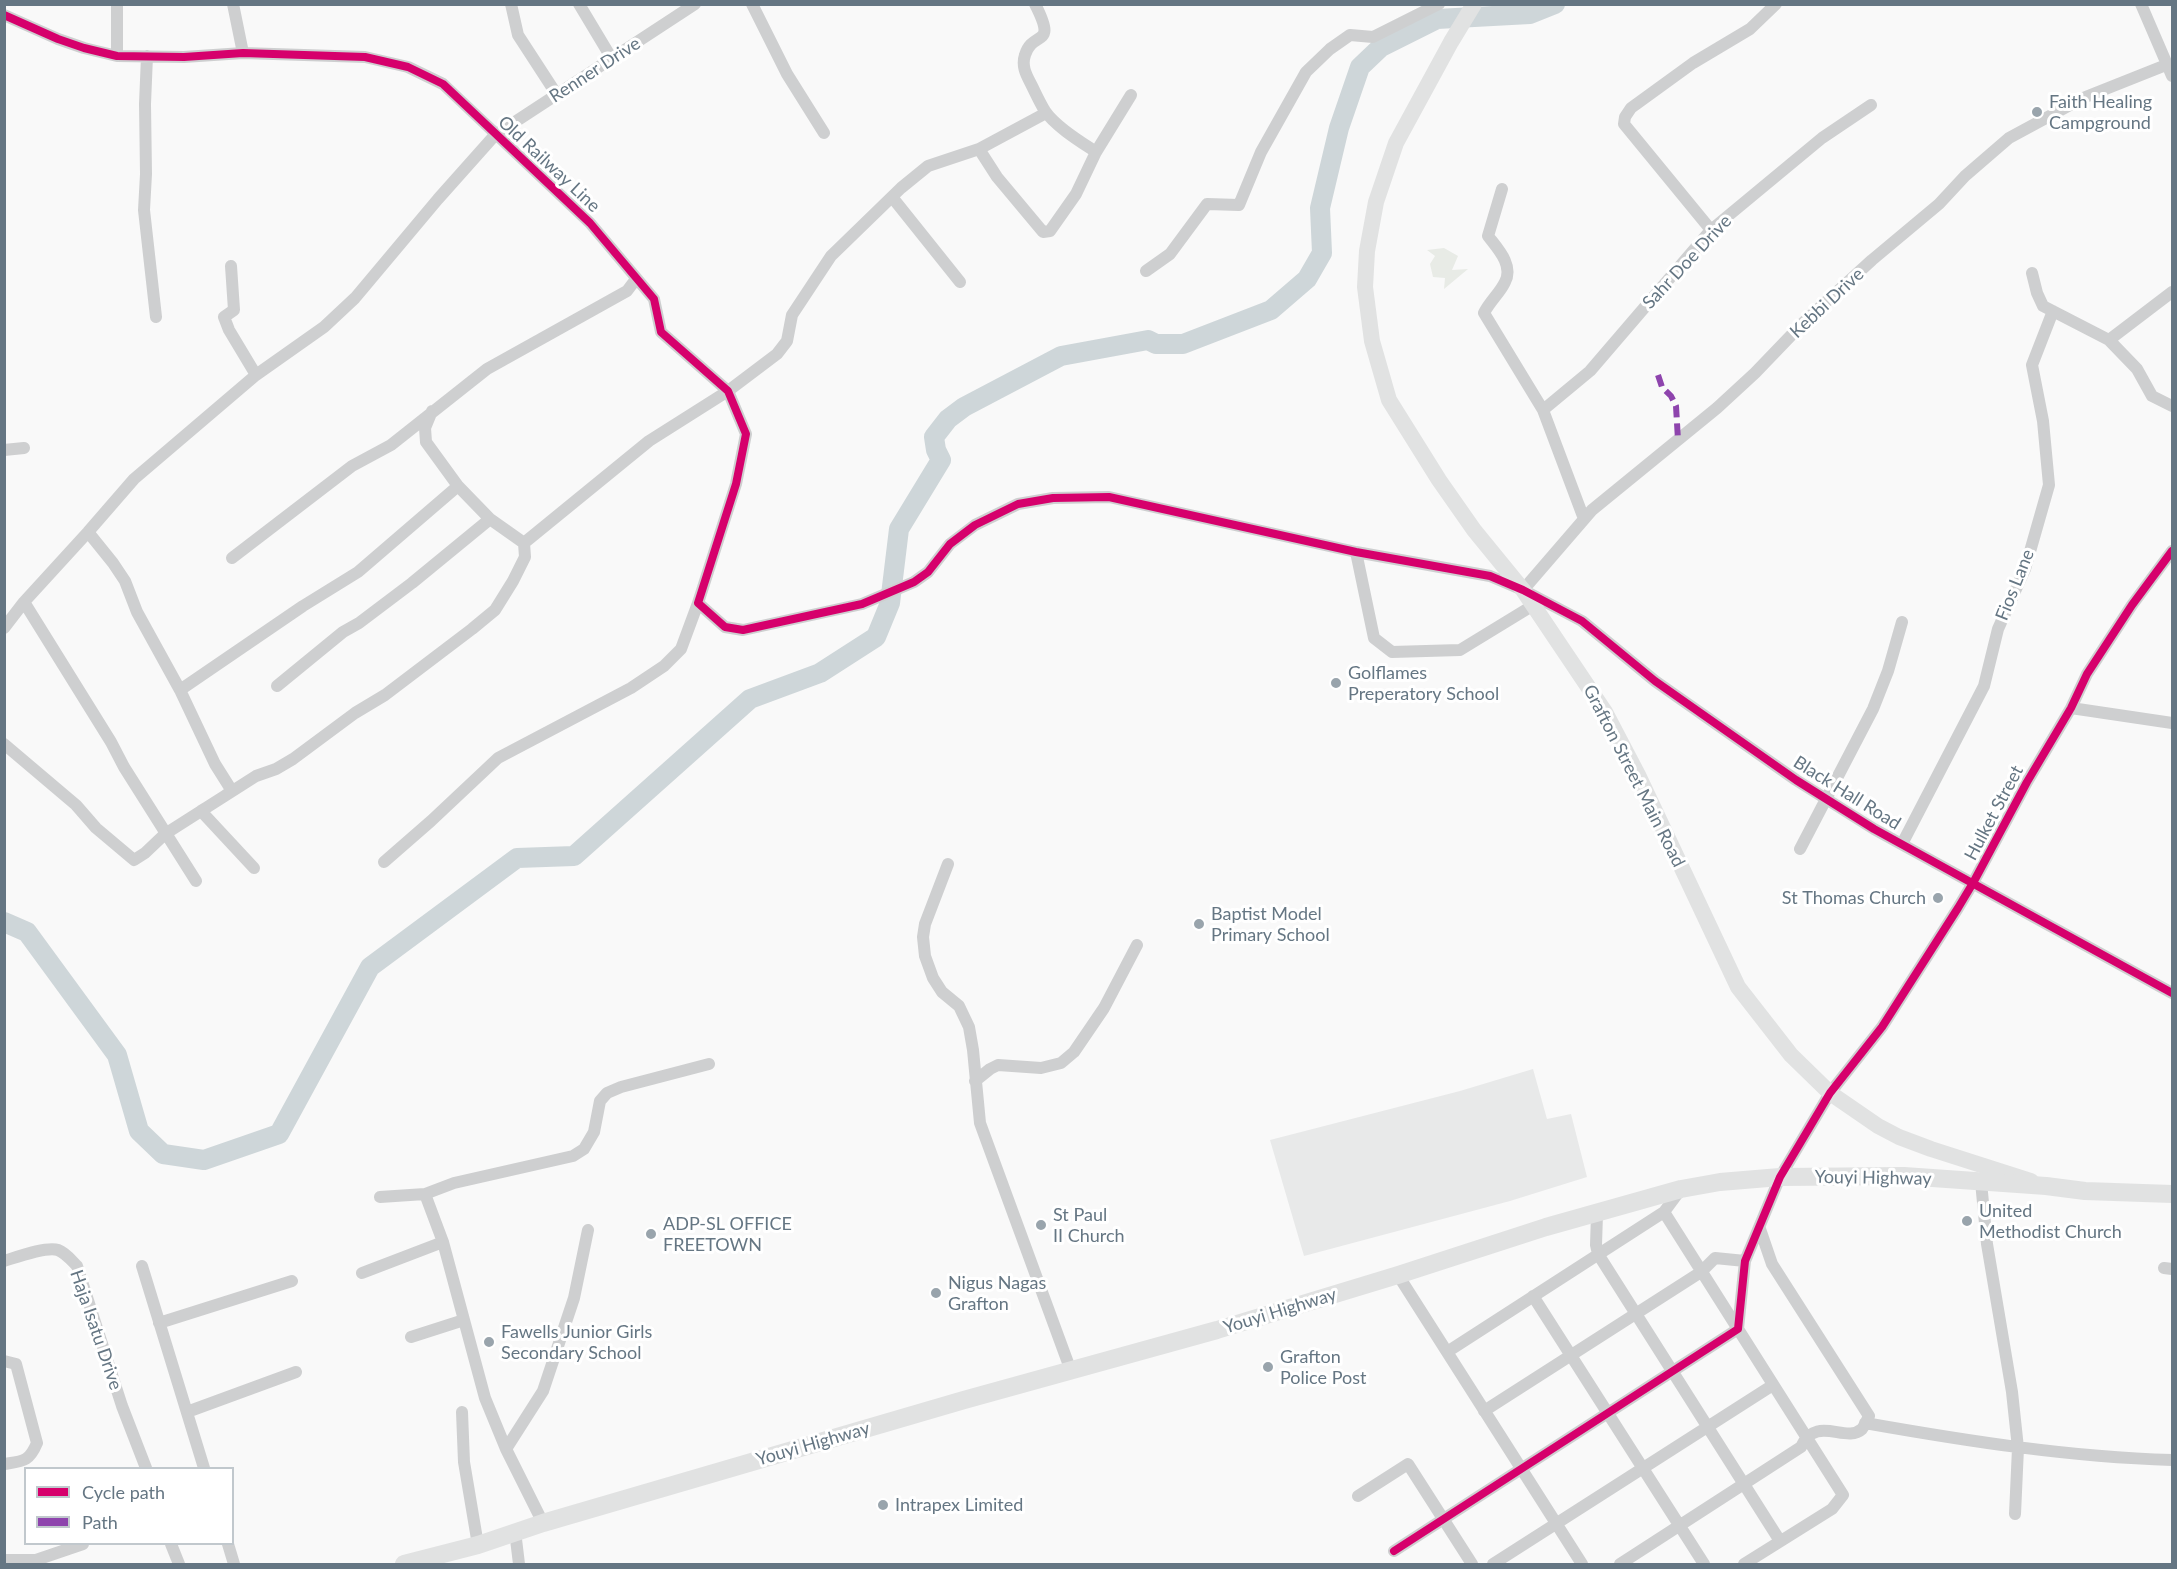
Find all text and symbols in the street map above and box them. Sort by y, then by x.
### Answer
street label: Renner Drive [546,33,644,107]
place label: Faith Healing Campground [2049,91,2152,134]
marker: Faith Healing Campground [2030,105,2044,119]
street label: Old Railway Line [494,111,604,217]
street label: Sahr Doe Drive [1638,211,1736,313]
street label: Kebbi Drive [1786,263,1868,343]
street label: Fios Lane [1991,546,2039,624]
place label: Golflames Preperatory School [1348,662,1499,704]
marker: Golflames Preperatory School [1329,676,1343,690]
street label: Grafton Street Main Road [1579,681,1689,871]
street label: Black Hall Road [1789,751,1905,835]
street label: Hulket Street [1960,762,2028,864]
place label: St Thomas Church [1782,887,1926,909]
marker: St Thomas Church [1931,891,1945,905]
place label: Baptist Model Primary School [1211,903,1330,946]
marker: Baptist Model Primary School [1192,917,1206,931]
street label: Youyi Highway [1814,1166,1932,1190]
place label: United Methodist Church [1979,1200,2122,1242]
place label: St Paul II Church [1053,1204,1125,1246]
place label: ADP-SL OFFICE FREETOWN [663,1213,792,1256]
marker: United Methodist Church [1960,1214,1974,1228]
marker: St Paul II Church [1034,1218,1048,1232]
marker: ADP-SL OFFICE FREETOWN [644,1227,658,1241]
street label: Haja Isatu Drive [65,1267,127,1393]
place label: Nigus Nagas Grafton [948,1272,1046,1314]
street label: Youyi Highway [1221,1284,1339,1338]
marker: Nigus Nagas Grafton [929,1286,943,1300]
place label: Fawells Junior Girls Secondary School [501,1321,652,1364]
marker: Fawells Junior Girls Secondary School [482,1335,496,1349]
place label: Grafton Police Post [1280,1346,1366,1388]
marker: Grafton Police Post [1261,1360,1275,1374]
street label: Youyi Highway [754,1417,872,1471]
legend [24,1467,234,1545]
text: Cycle path [82,1481,165,1503]
place label: Intrapex Limited [895,1494,1023,1516]
marker: Intrapex Limited [876,1498,890,1512]
text: Path [82,1511,118,1533]

